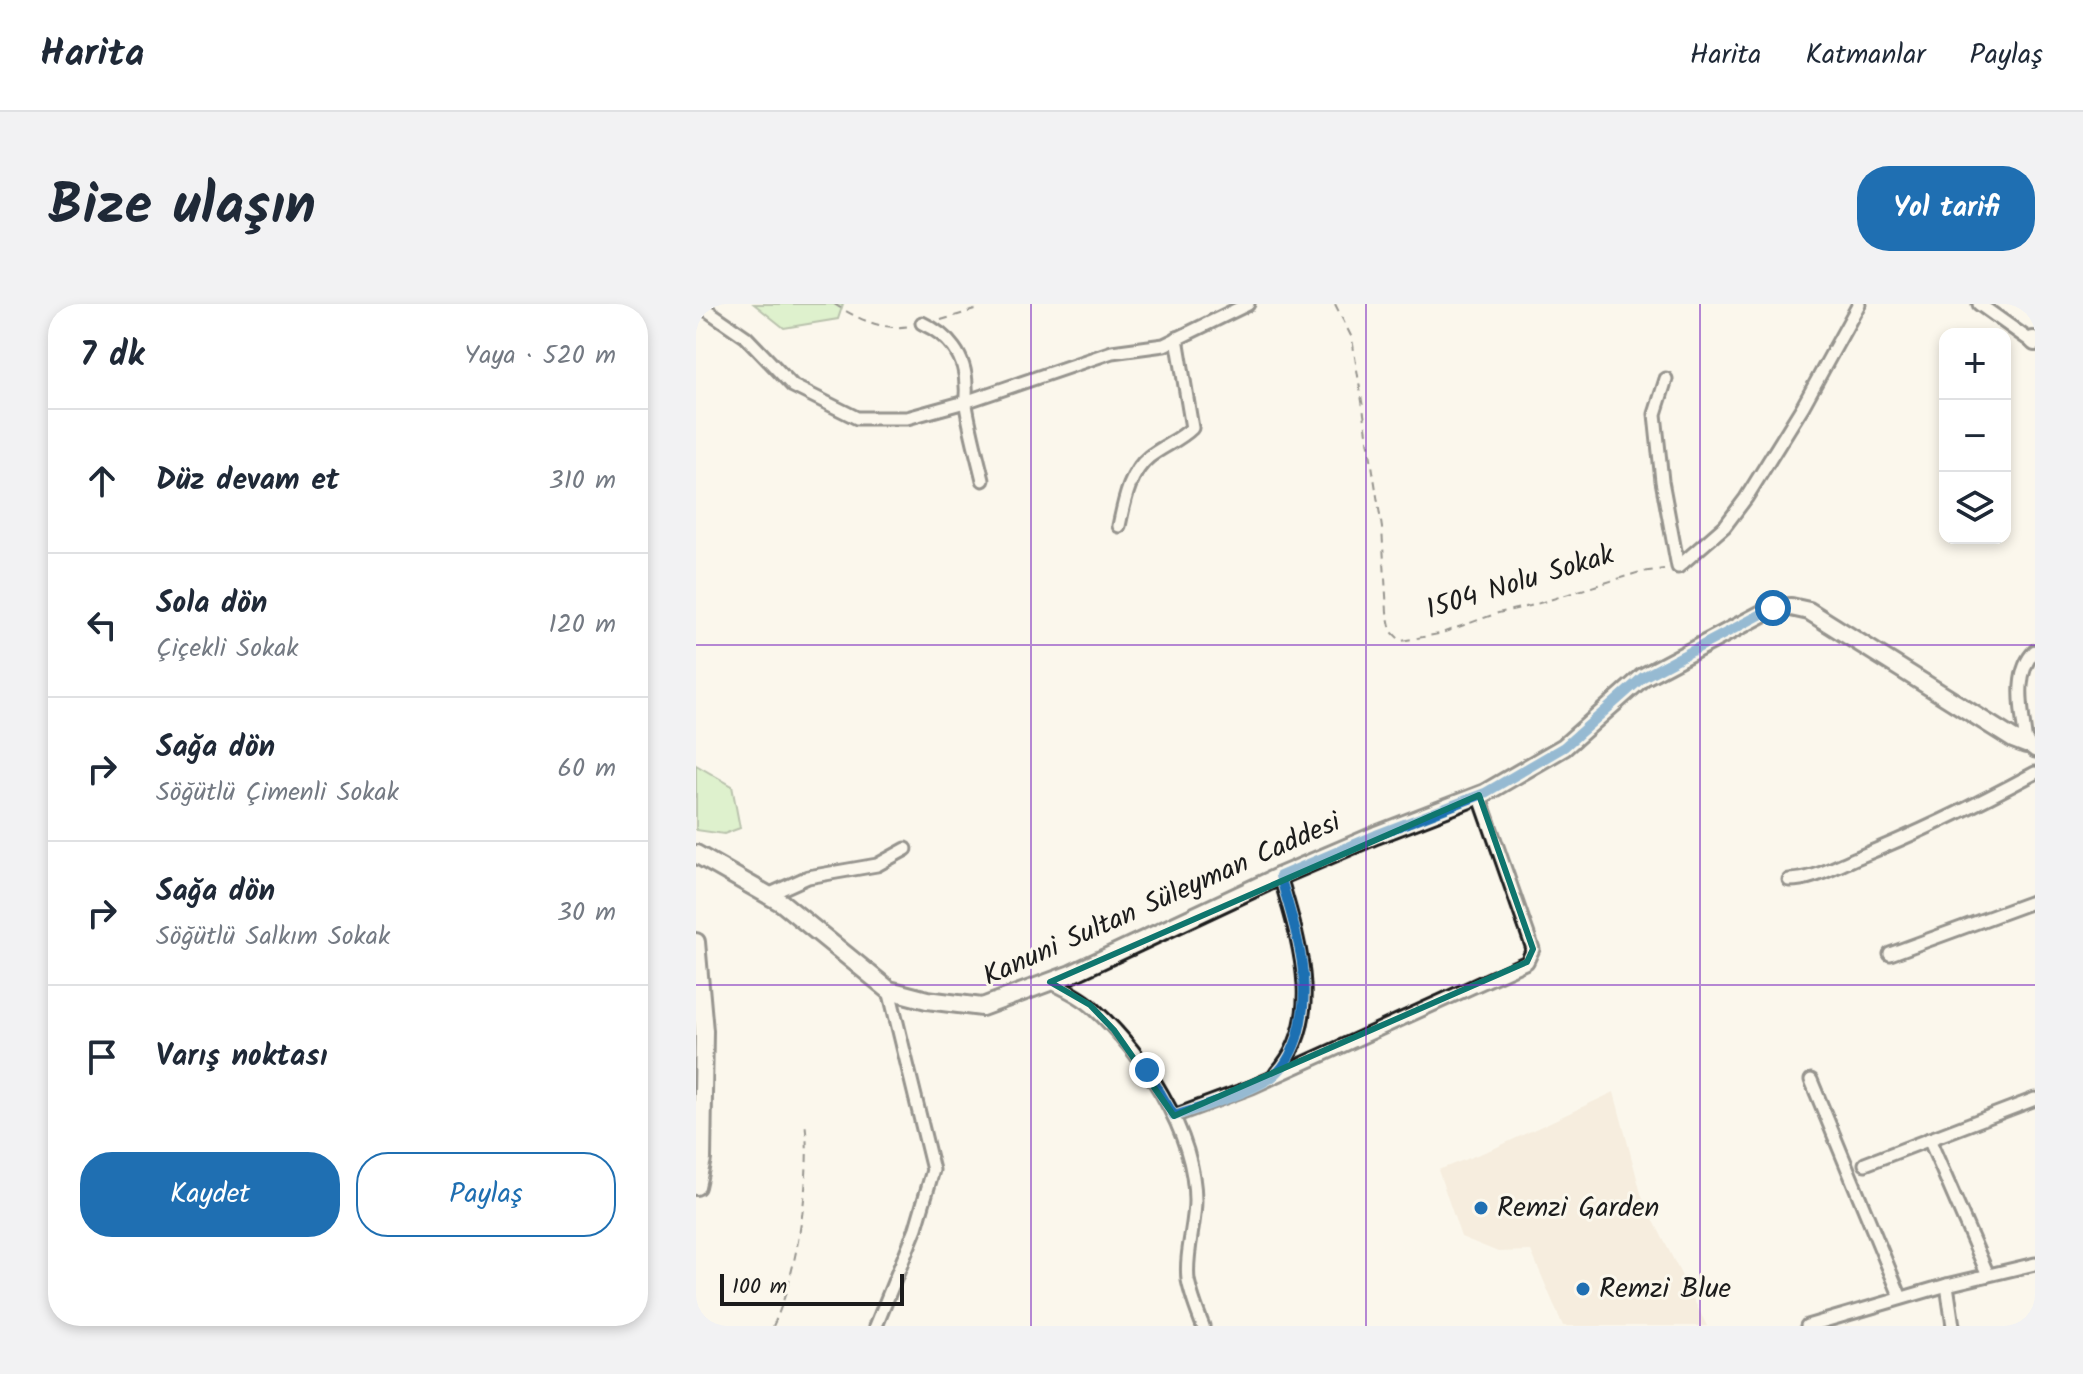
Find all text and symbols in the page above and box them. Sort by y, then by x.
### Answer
text: Harita [40,25,144,85]
text: Harita [1690,33,1761,78]
text: Katmanlar [1805,33,1926,78]
text: Paylaş [1970,33,2043,78]
text: Bize ulaşın [48,163,316,253]
button: Yol tarifi [1857,166,2035,251]
map controls [1939,328,2011,544]
button: + [1939,328,2011,400]
text: 7 dk [80,329,144,383]
text: Yaya · 520 m [464,335,616,377]
button: − [1939,400,2011,472]
text: Düz devam et [156,457,339,505]
icon: ahead [80,459,124,503]
text: 310 m [549,460,616,502]
button: layers [1939,472,2011,544]
street label: 1504 Nolu Sokak [1420,533,1620,633]
text: Sola dön [156,580,267,628]
route start [1755,590,1791,626]
icon: left [80,603,124,647]
text: 120 m [549,604,616,646]
text: Çiçekli Sokak [156,628,299,670]
text: Sağa dön [156,724,275,772]
icon: right [80,747,124,791]
text: 60 m [557,748,616,790]
text: Söğütlü Çimenli Sokak [156,772,399,814]
street label: Kanuni Sultan Süleyman Caddesi [976,800,1349,999]
text: Sağa dön [156,868,275,916]
icon: right [80,891,124,935]
text: 30 m [557,892,616,934]
text: Söğütlü Salkım Sokak [156,916,390,958]
text: Varış noktası [156,1033,327,1081]
icon: arrive [80,1035,124,1079]
route end [1129,1052,1165,1088]
button: Kaydet [80,1152,340,1237]
button: Paylaş [356,1152,616,1237]
place label: Remzi Garden [1497,1186,1659,1231]
marker: Remzi Garden [1472,1199,1490,1217]
place label: Remzi Blue [1599,1267,1732,1312]
scale bar [720,1270,904,1306]
text: 100 m [732,1270,787,1305]
marker: Remzi Blue [1574,1280,1592,1298]

